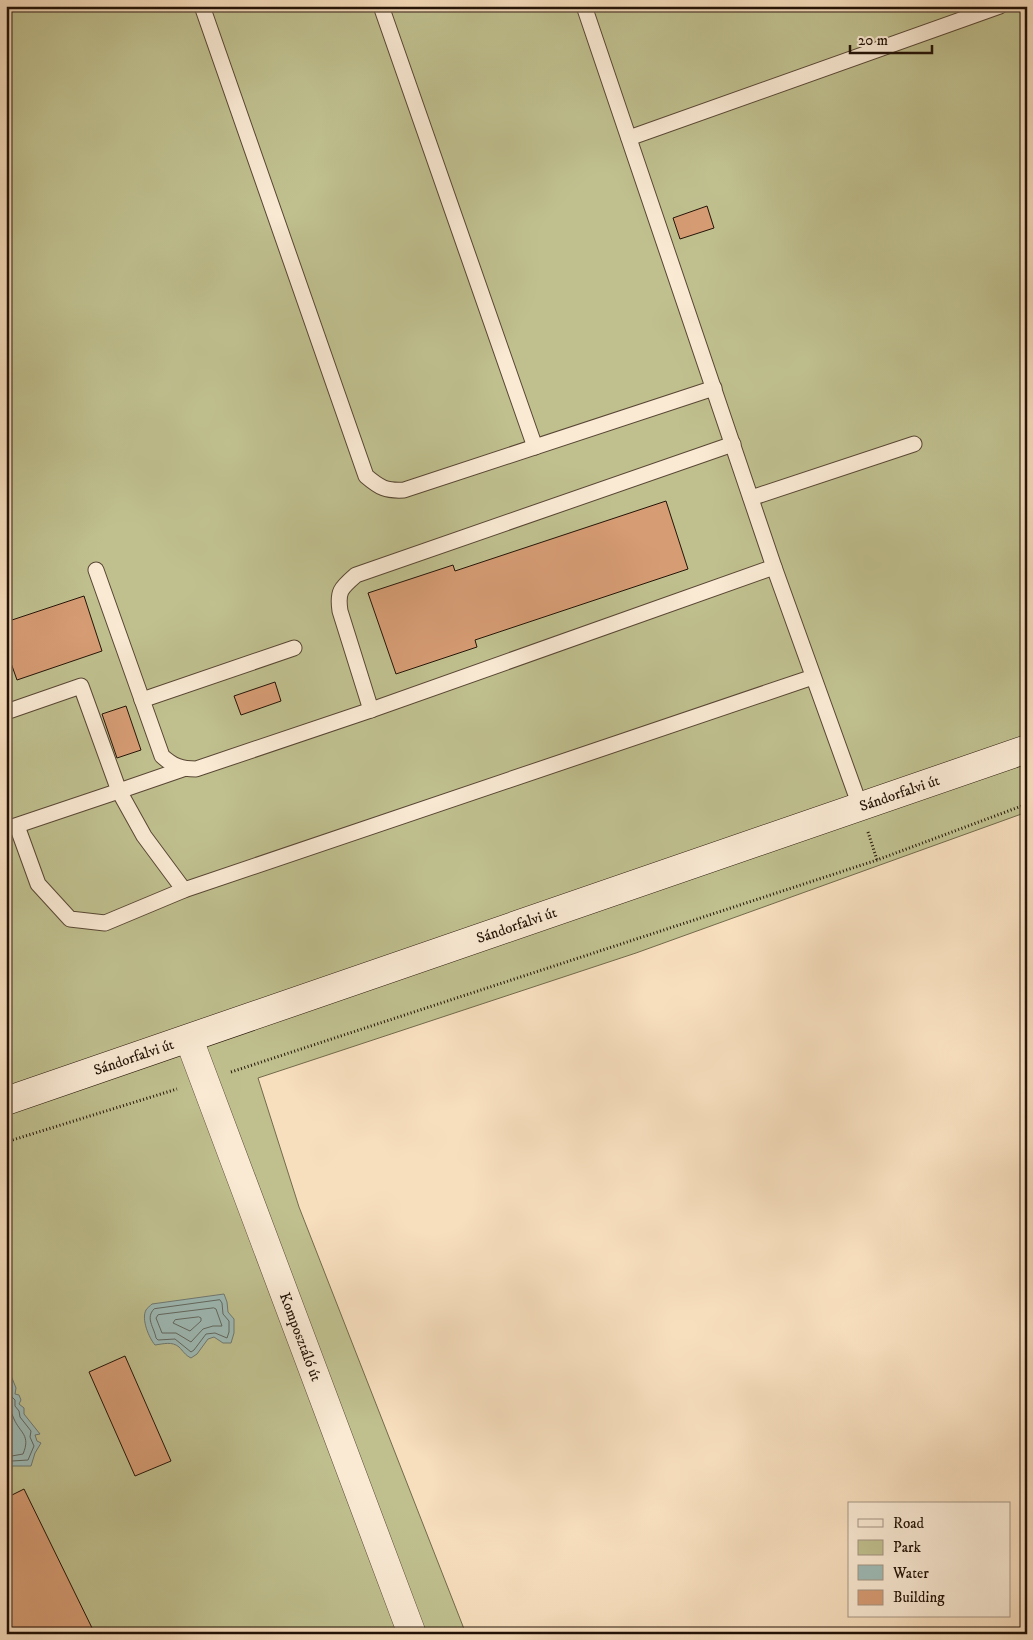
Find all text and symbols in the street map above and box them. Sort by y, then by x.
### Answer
scale bar [850,22,933,54]
text: 20 m [858,31,888,50]
street label: Sándorfalvi út [857,770,942,816]
street label: Sándorfalvi út [474,902,559,948]
street label: Sándorfalvi út [91,1034,176,1080]
street label: Komposztáló út [275,1290,326,1384]
legend [848,1502,1010,1618]
text: Road [893,1514,925,1533]
text: Park [893,1538,922,1557]
text: Water [892,1564,929,1583]
text: Building [893,1588,945,1607]

